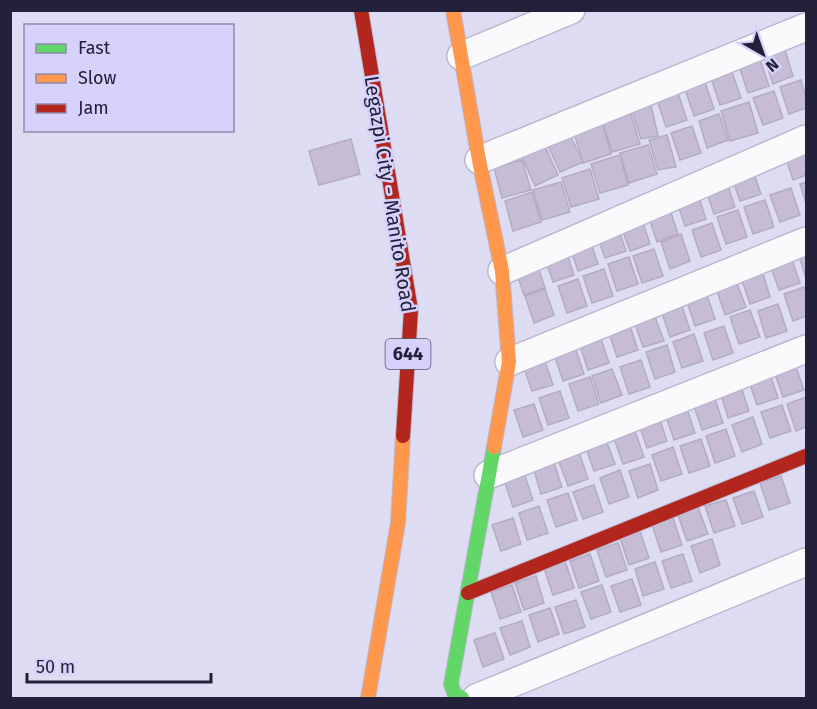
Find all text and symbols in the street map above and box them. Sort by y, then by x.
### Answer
legend [24,24,234,132]
north arrow [733,24,793,84]
text: Fast [78,37,111,59]
text: N [762,54,782,76]
text: Slow [78,67,117,89]
street label: Legazpi City - Manito Road [359,74,421,314]
text: Jam [78,97,109,119]
road number: 644 [386,339,430,369]
scale bar [27,646,212,684]
text: 50 m [36,656,75,678]

